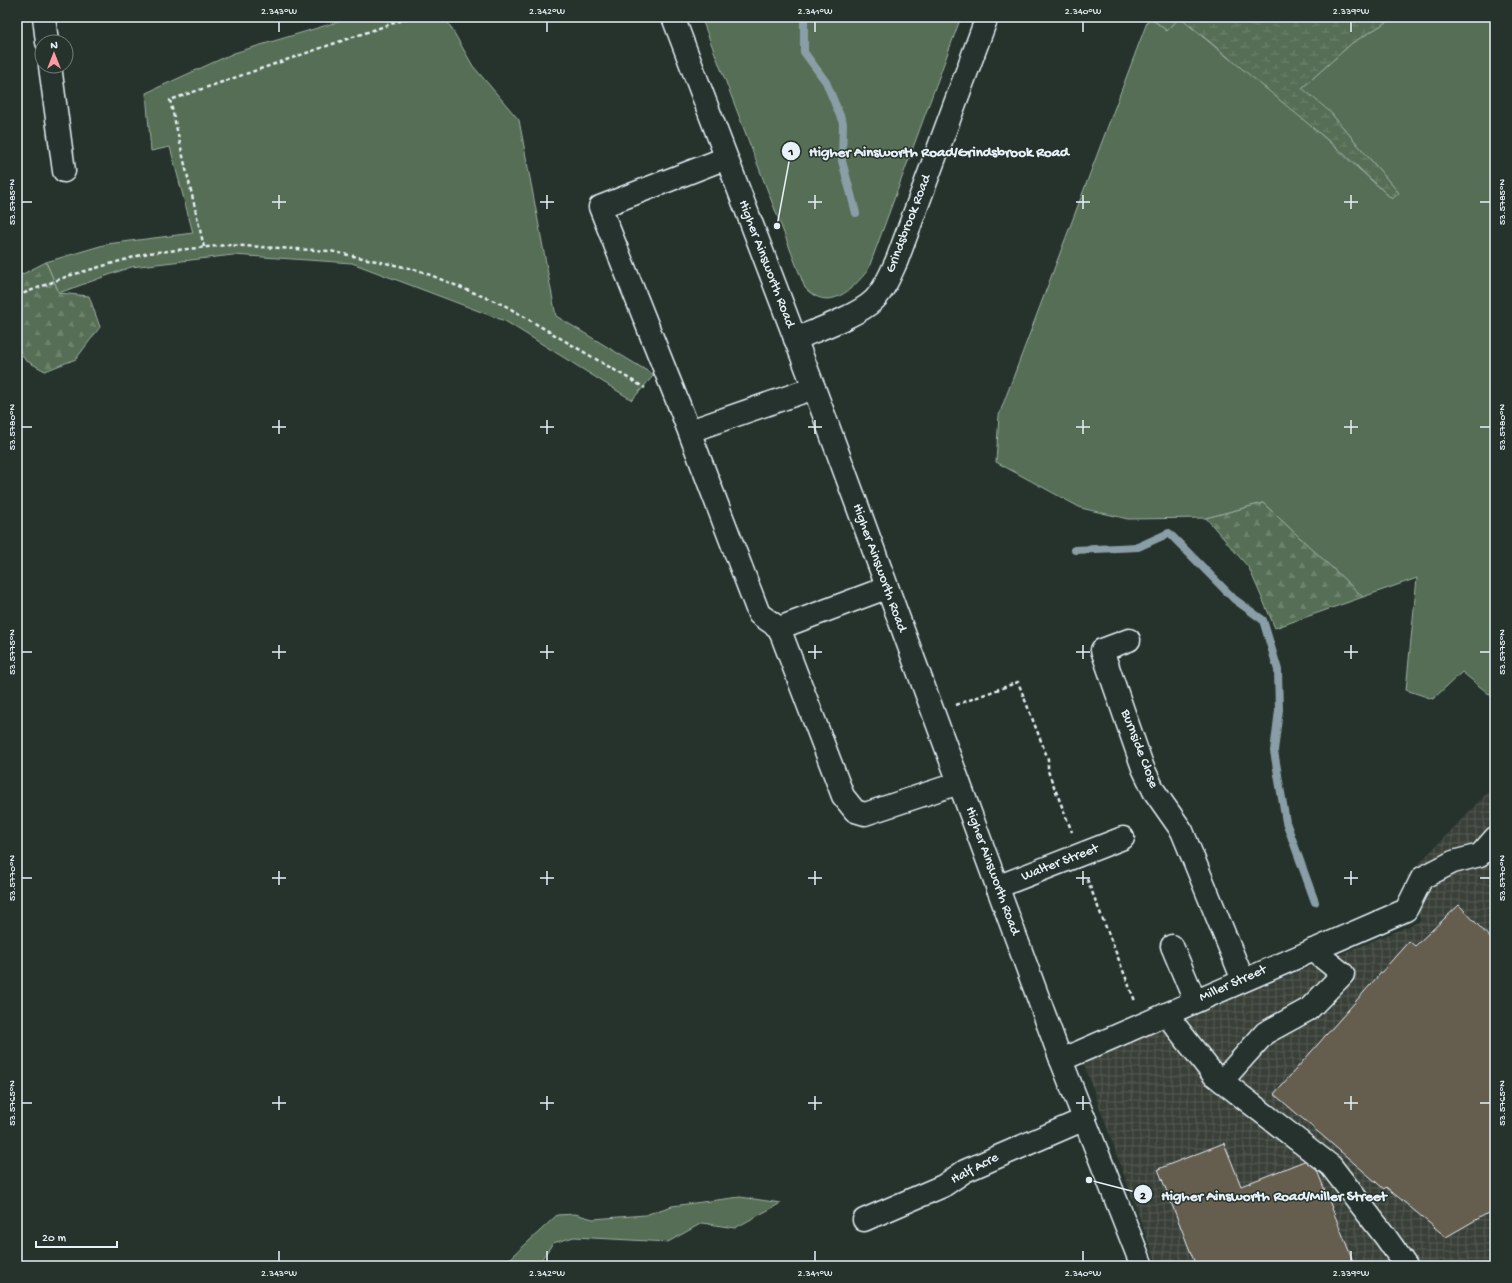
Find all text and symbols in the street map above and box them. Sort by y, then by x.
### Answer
text: 2.343°W [261,6,298,18]
text: 2.342°W [529,6,565,18]
text: 2.341°W [797,6,833,18]
text: 2.340°W [1065,6,1102,18]
text: 2.339°W [1333,6,1370,18]
north arrow [34,34,74,74]
text: N [50,40,58,52]
callout: Higher Ainsworth Road/Grindsbrook Road [781,138,1077,165]
text: Higher Ainsworth Road/Grindsbrook Road [809,144,1071,162]
text: 1 [788,146,794,160]
street label: Grindsbrook Road [882,171,936,276]
text: 53.5785°N [7,179,19,225]
text: 53.5785°N [1497,179,1509,225]
street label: Higher Ainsworth Road [734,198,799,332]
text: 53.5780°N [7,403,19,450]
text: 53.5780°N [1497,403,1509,450]
street label: Higher Ainsworth Road [848,502,911,636]
text: 53.5775°N [7,629,19,675]
text: 53.5775°N [1497,629,1509,675]
street label: Burnside Close [1116,706,1162,791]
street label: Higher Ainsworth Road [961,805,1024,939]
street label: Walter Street [1019,840,1102,886]
text: 53.5770°N [7,855,19,901]
text: 53.5770°N [1497,855,1509,901]
street label: Miller Street [1197,961,1270,1006]
text: 53.5765°N [7,1080,19,1126]
text: 53.5765°N [1497,1080,1509,1126]
street label: Half Acre [948,1149,1002,1189]
callout: Higher Ainsworth Road/Miller Street [1133,1181,1394,1208]
text: Higher Ainsworth Road/Miller Street [1161,1188,1389,1206]
text: 2 [1140,1190,1146,1204]
scale bar [36,1223,117,1249]
text: 20 m [42,1232,67,1246]
text: 2.343°W [261,1268,298,1280]
text: 2.342°W [529,1268,565,1280]
text: 2.341°W [797,1268,833,1280]
text: 2.340°W [1065,1268,1102,1280]
text: 2.339°W [1333,1268,1370,1280]

